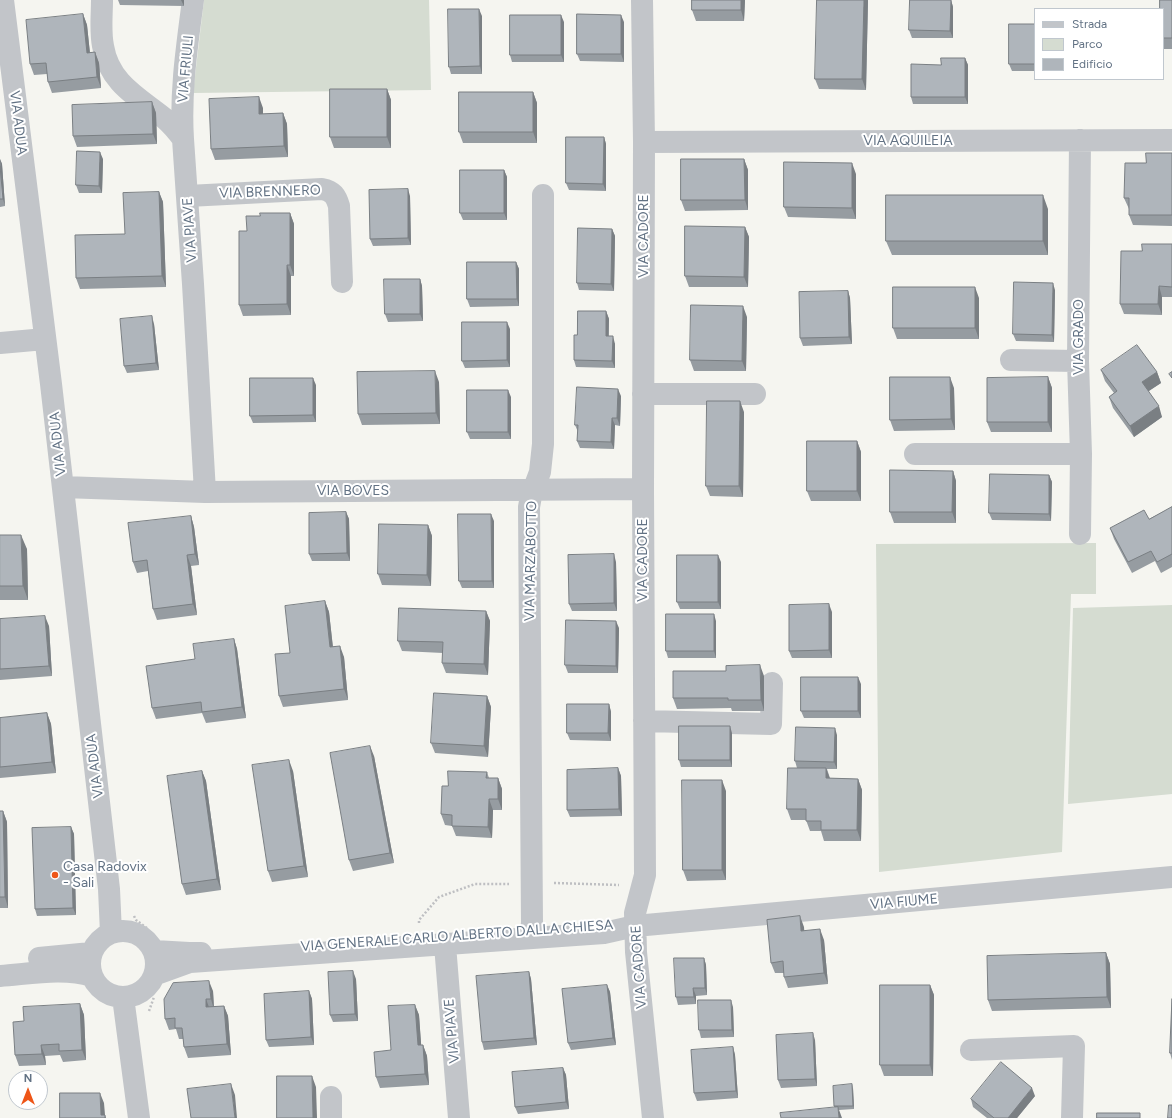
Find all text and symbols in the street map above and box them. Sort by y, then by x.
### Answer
legend [1034,8,1164,80]
text: Strada [1072,17,1107,31]
street label: VIA FRIULI [175,35,197,103]
text: Parco [1072,37,1102,51]
text: Edificio [1072,57,1112,71]
street label: VIA ADUA [6,90,30,156]
street label: VIA AQUILEIA [863,133,953,149]
street label: VIA BRENNERO [219,182,321,202]
street label: VIA CADORE [636,194,652,278]
street label: VIA PIAVE [179,197,201,263]
street label: VIA GRADO [1071,299,1087,375]
street label: VIA ADUA [46,411,70,477]
street label: VIA BOVES [317,483,389,499]
street label: VIA MARZABOTTO [522,501,540,621]
street label: VIA CADORE [635,518,651,602]
street label: VIA ADUA [83,733,107,799]
place label: Casa Radovix - Sali [63,859,147,892]
marker: Casa Radovix - Sali [50,870,60,880]
street label: VIA FIUME [869,891,939,913]
street label: VIA GENERALE CARLO ALBERTO DALLA CHIESA [300,917,614,955]
street label: VIA CADORE [628,925,650,1009]
street label: VIA PIAVE [441,998,463,1064]
north arrow [8,1070,48,1110]
text: N [24,1072,32,1085]

